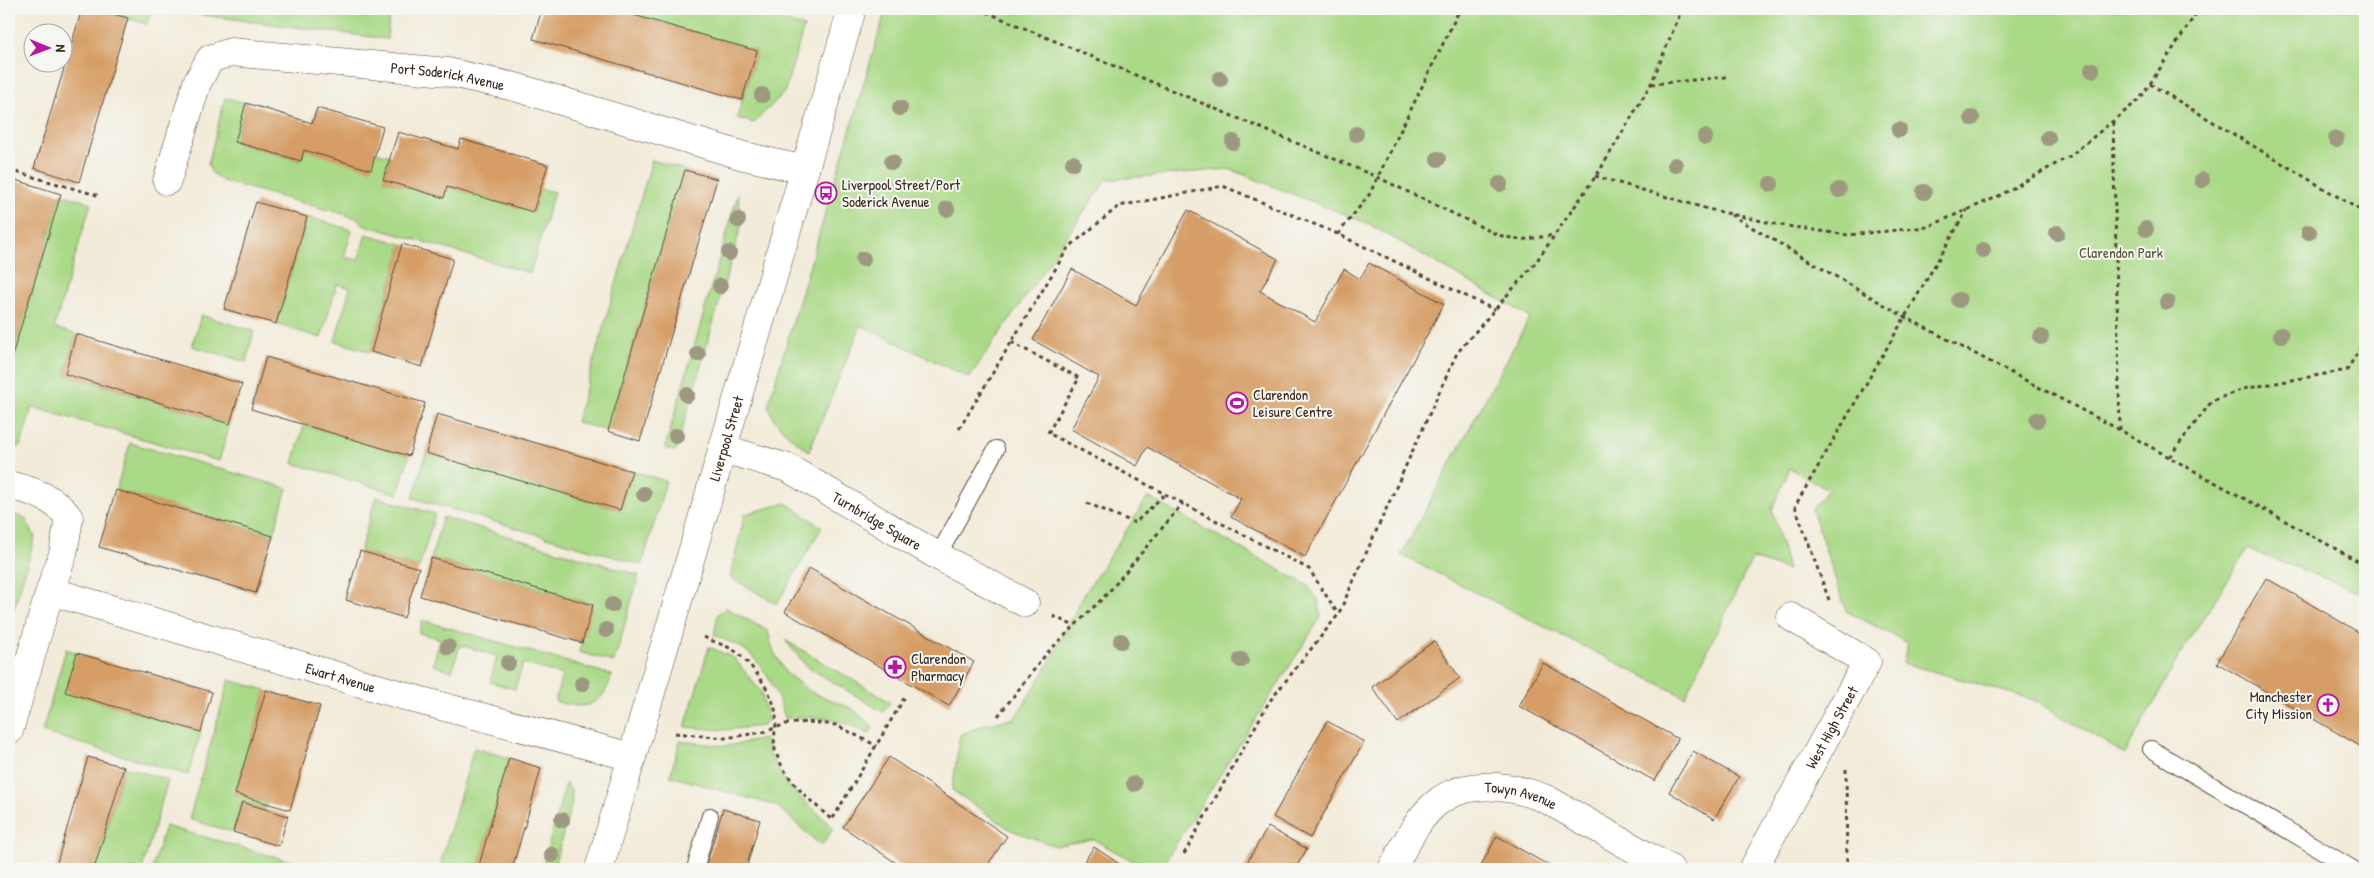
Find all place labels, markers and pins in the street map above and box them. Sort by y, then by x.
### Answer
place label: Liverpool Street/Port Soderick Avenue [842,174,961,212]
bus stop icon: Liverpool Street/Port Soderick Avenue [814,181,838,205]
place label: Clarendon Leisure Centre [1253,384,1333,422]
sports icon: Clarendon Leisure Centre [1225,391,1249,415]
place label: Clarendon Pharmacy [911,648,967,686]
pharmacy icon: Clarendon Pharmacy [883,655,907,679]
place label: Manchester City Mission [2245,686,2312,724]
church icon: Manchester City Mission [2316,693,2340,717]

